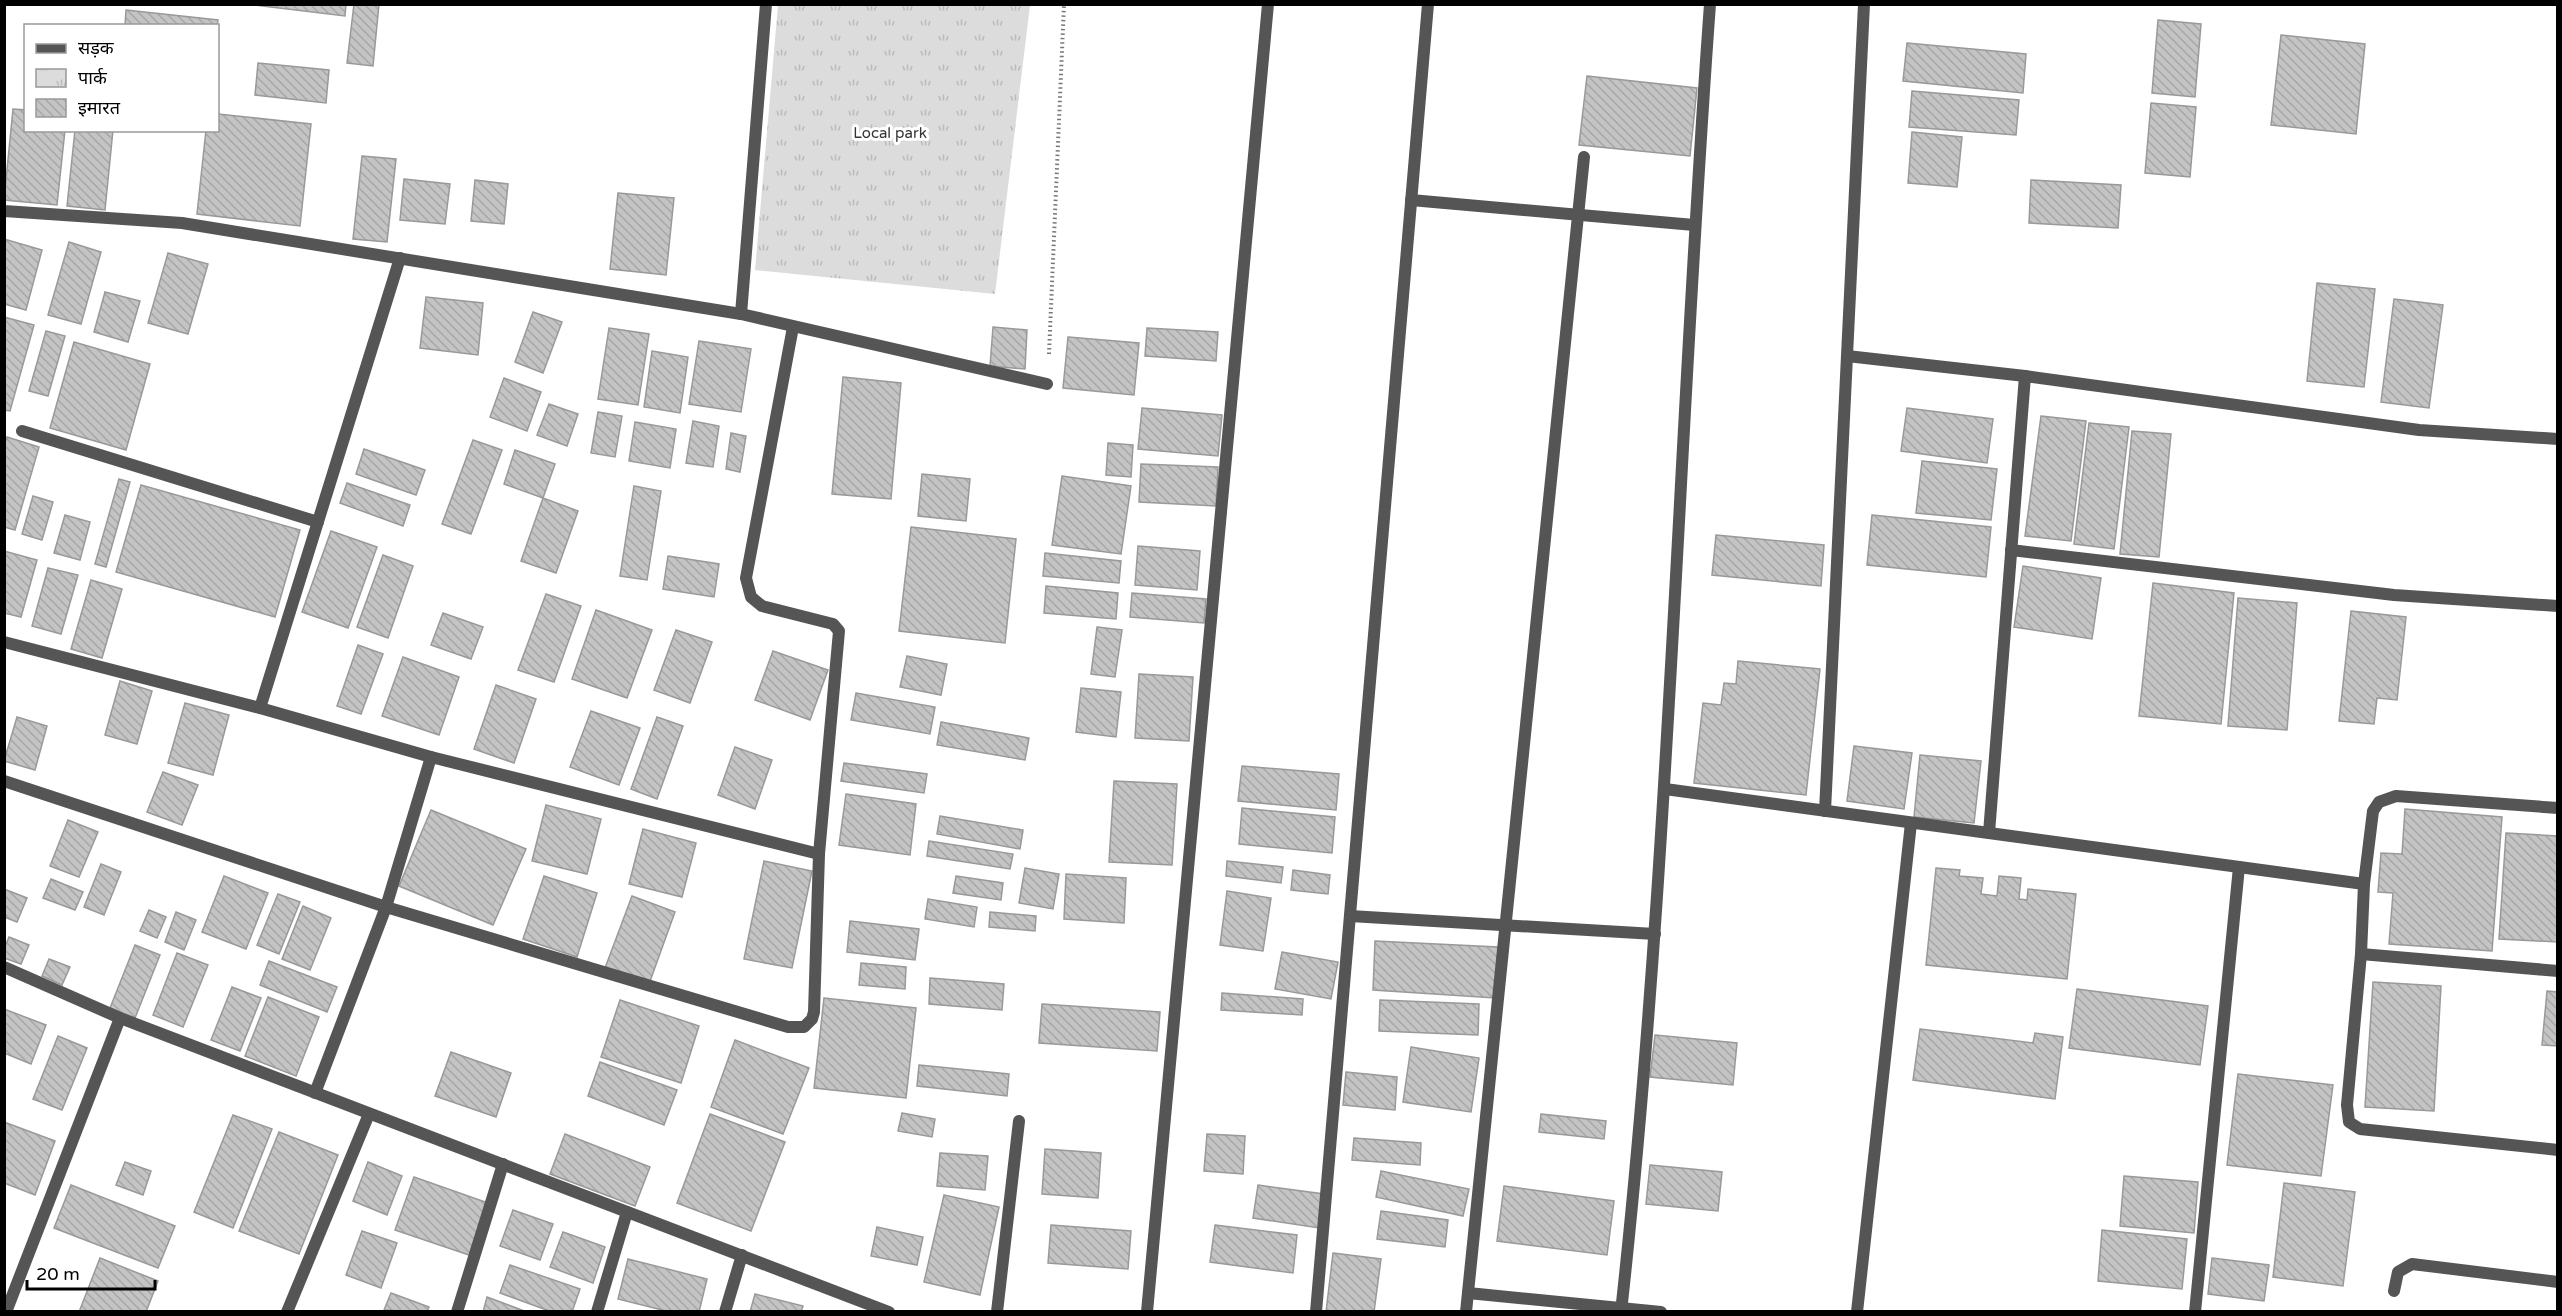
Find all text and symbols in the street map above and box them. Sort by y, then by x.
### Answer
legend [24,24,219,132]
text: सड़क [78,37,115,59]
text: पार्क [78,67,108,89]
text: इमारत [78,97,121,119]
park label: Local park [853,124,927,142]
scale bar [27,1253,154,1291]
text: 20 m [36,1263,80,1285]

